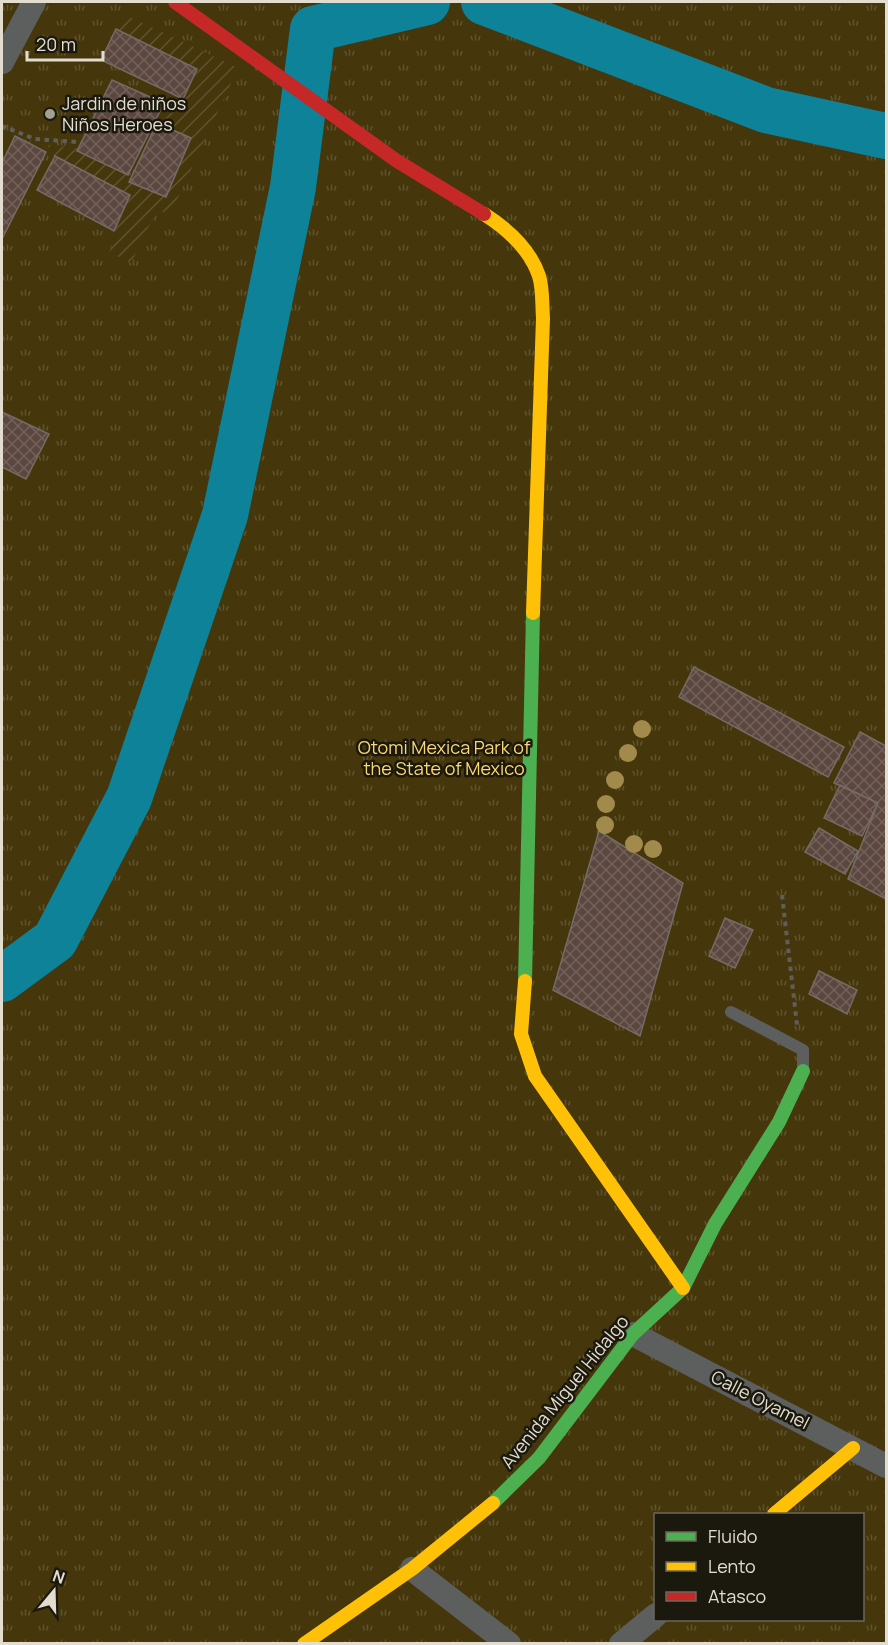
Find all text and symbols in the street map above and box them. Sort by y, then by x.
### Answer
scale bar [27,24,104,62]
text: 20 m [36,32,76,56]
place label: Jardin de niños Niños Heroes [62,91,186,136]
marker: Jardin de niños Niños Heroes [43,107,57,121]
park label: Otomi Mexica Park of the State of Mexico [358,735,531,780]
street label: Avenida Miguel Hidalgo [495,1310,634,1473]
street label: Calle Oyamel [707,1364,814,1434]
legend [654,1513,864,1621]
text: Fluido [708,1524,757,1548]
text: Lento [708,1554,756,1578]
north arrow [24,1561,84,1621]
text: N [50,1565,68,1589]
text: Atasco [708,1584,766,1608]

